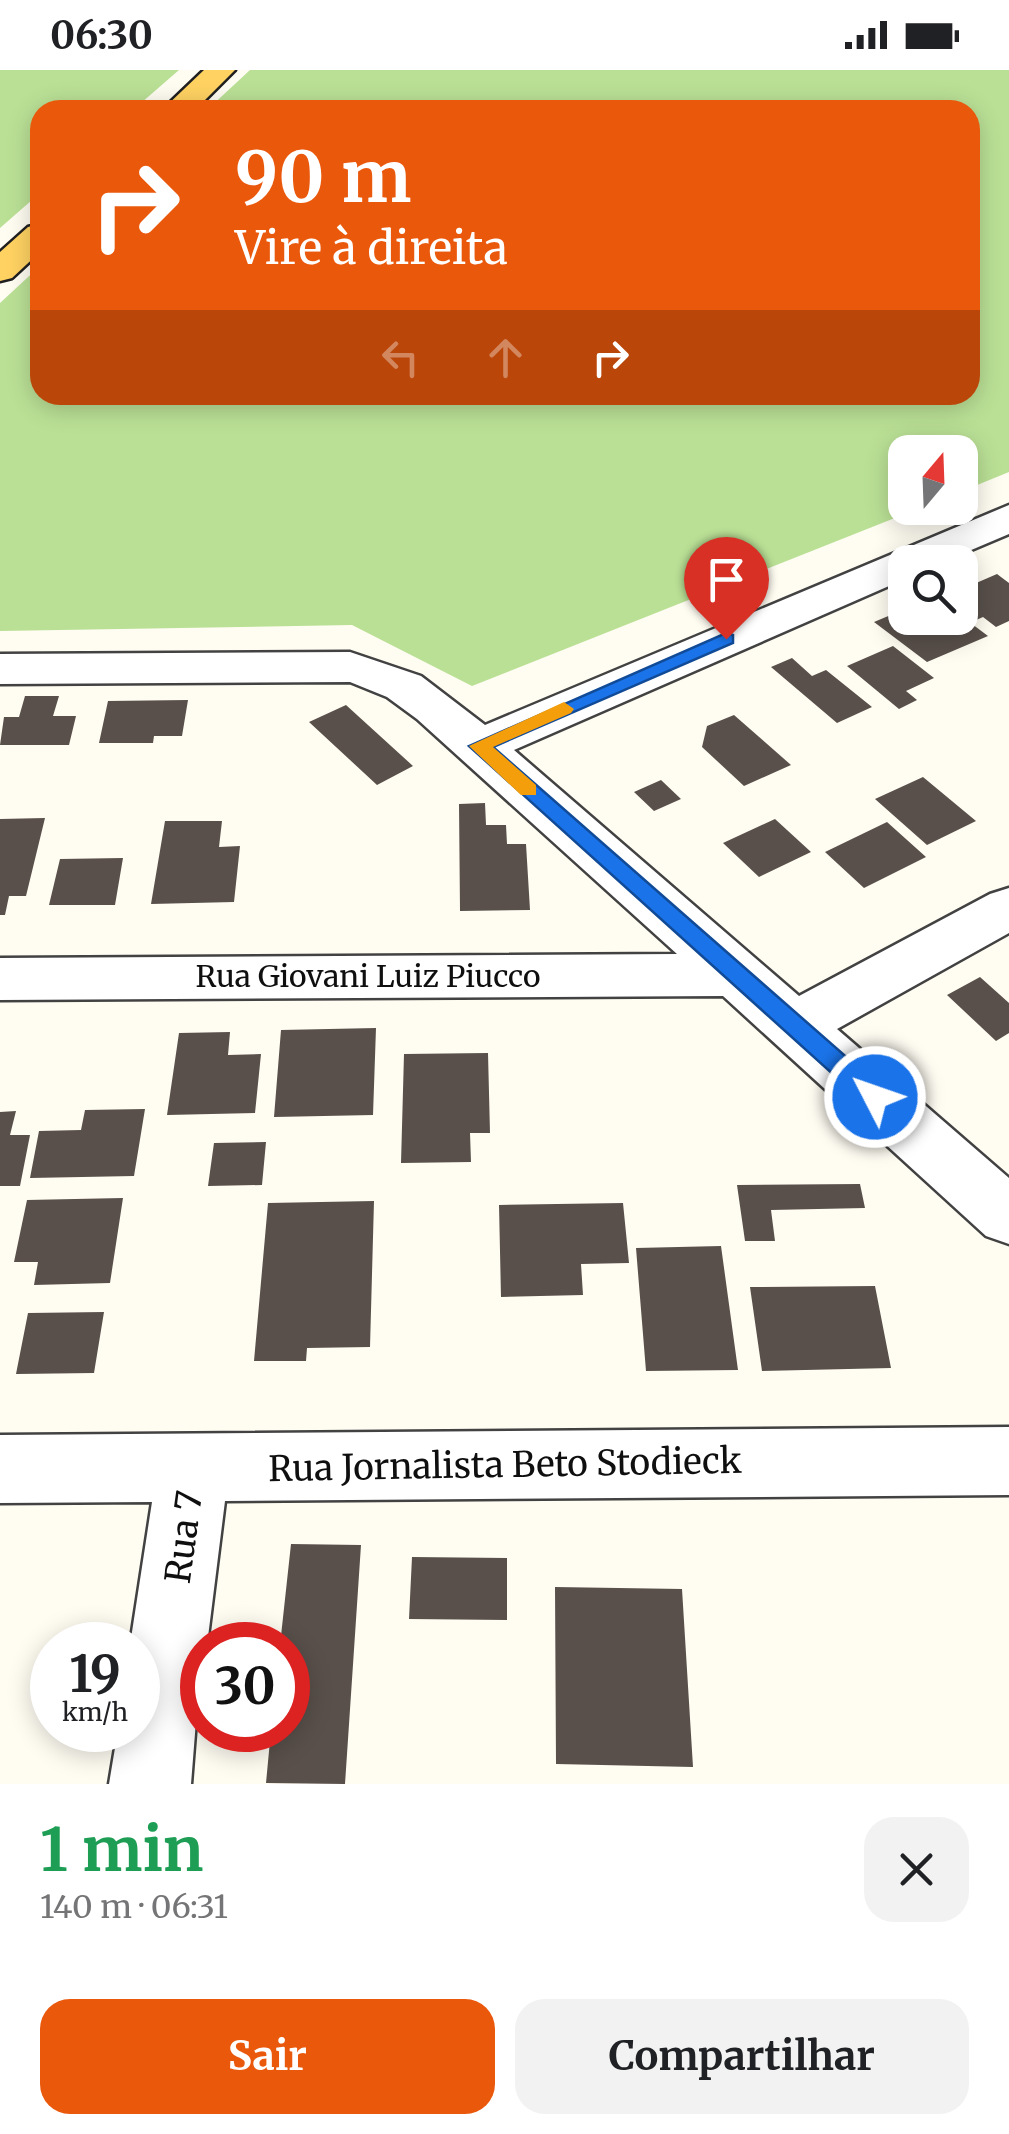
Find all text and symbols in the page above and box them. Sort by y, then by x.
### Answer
text: 06:30 [50,12,153,59]
text: 90 m [235,133,412,221]
icon: right [70,140,200,270]
text: Vire à direita [235,220,508,276]
icon: left [373,330,428,385]
icon: ahead [478,330,533,385]
icon: right [583,330,638,385]
north arrow [888,435,978,525]
map controls [888,435,978,635]
pin [684,537,769,640]
button: search [888,545,978,635]
icon: arrive [699,552,754,607]
street label: Rua Giovani Luiz Piucco [196,957,540,995]
position arrow [823,1045,927,1149]
street label: Rua Jornalista Beto Stodieck [268,1439,742,1491]
street label: Rua 7 [156,1488,212,1586]
speed limit sign: 30 [180,1622,310,1752]
text: 19 [69,1643,121,1706]
text: km/h [62,1696,128,1728]
text: 1 min [40,1812,203,1887]
button: close [864,1817,969,1922]
text: 140 m · 06:31 [40,1887,228,1927]
button: Sair [40,1999,495,2114]
button: Compartilhar [515,1999,969,2114]

